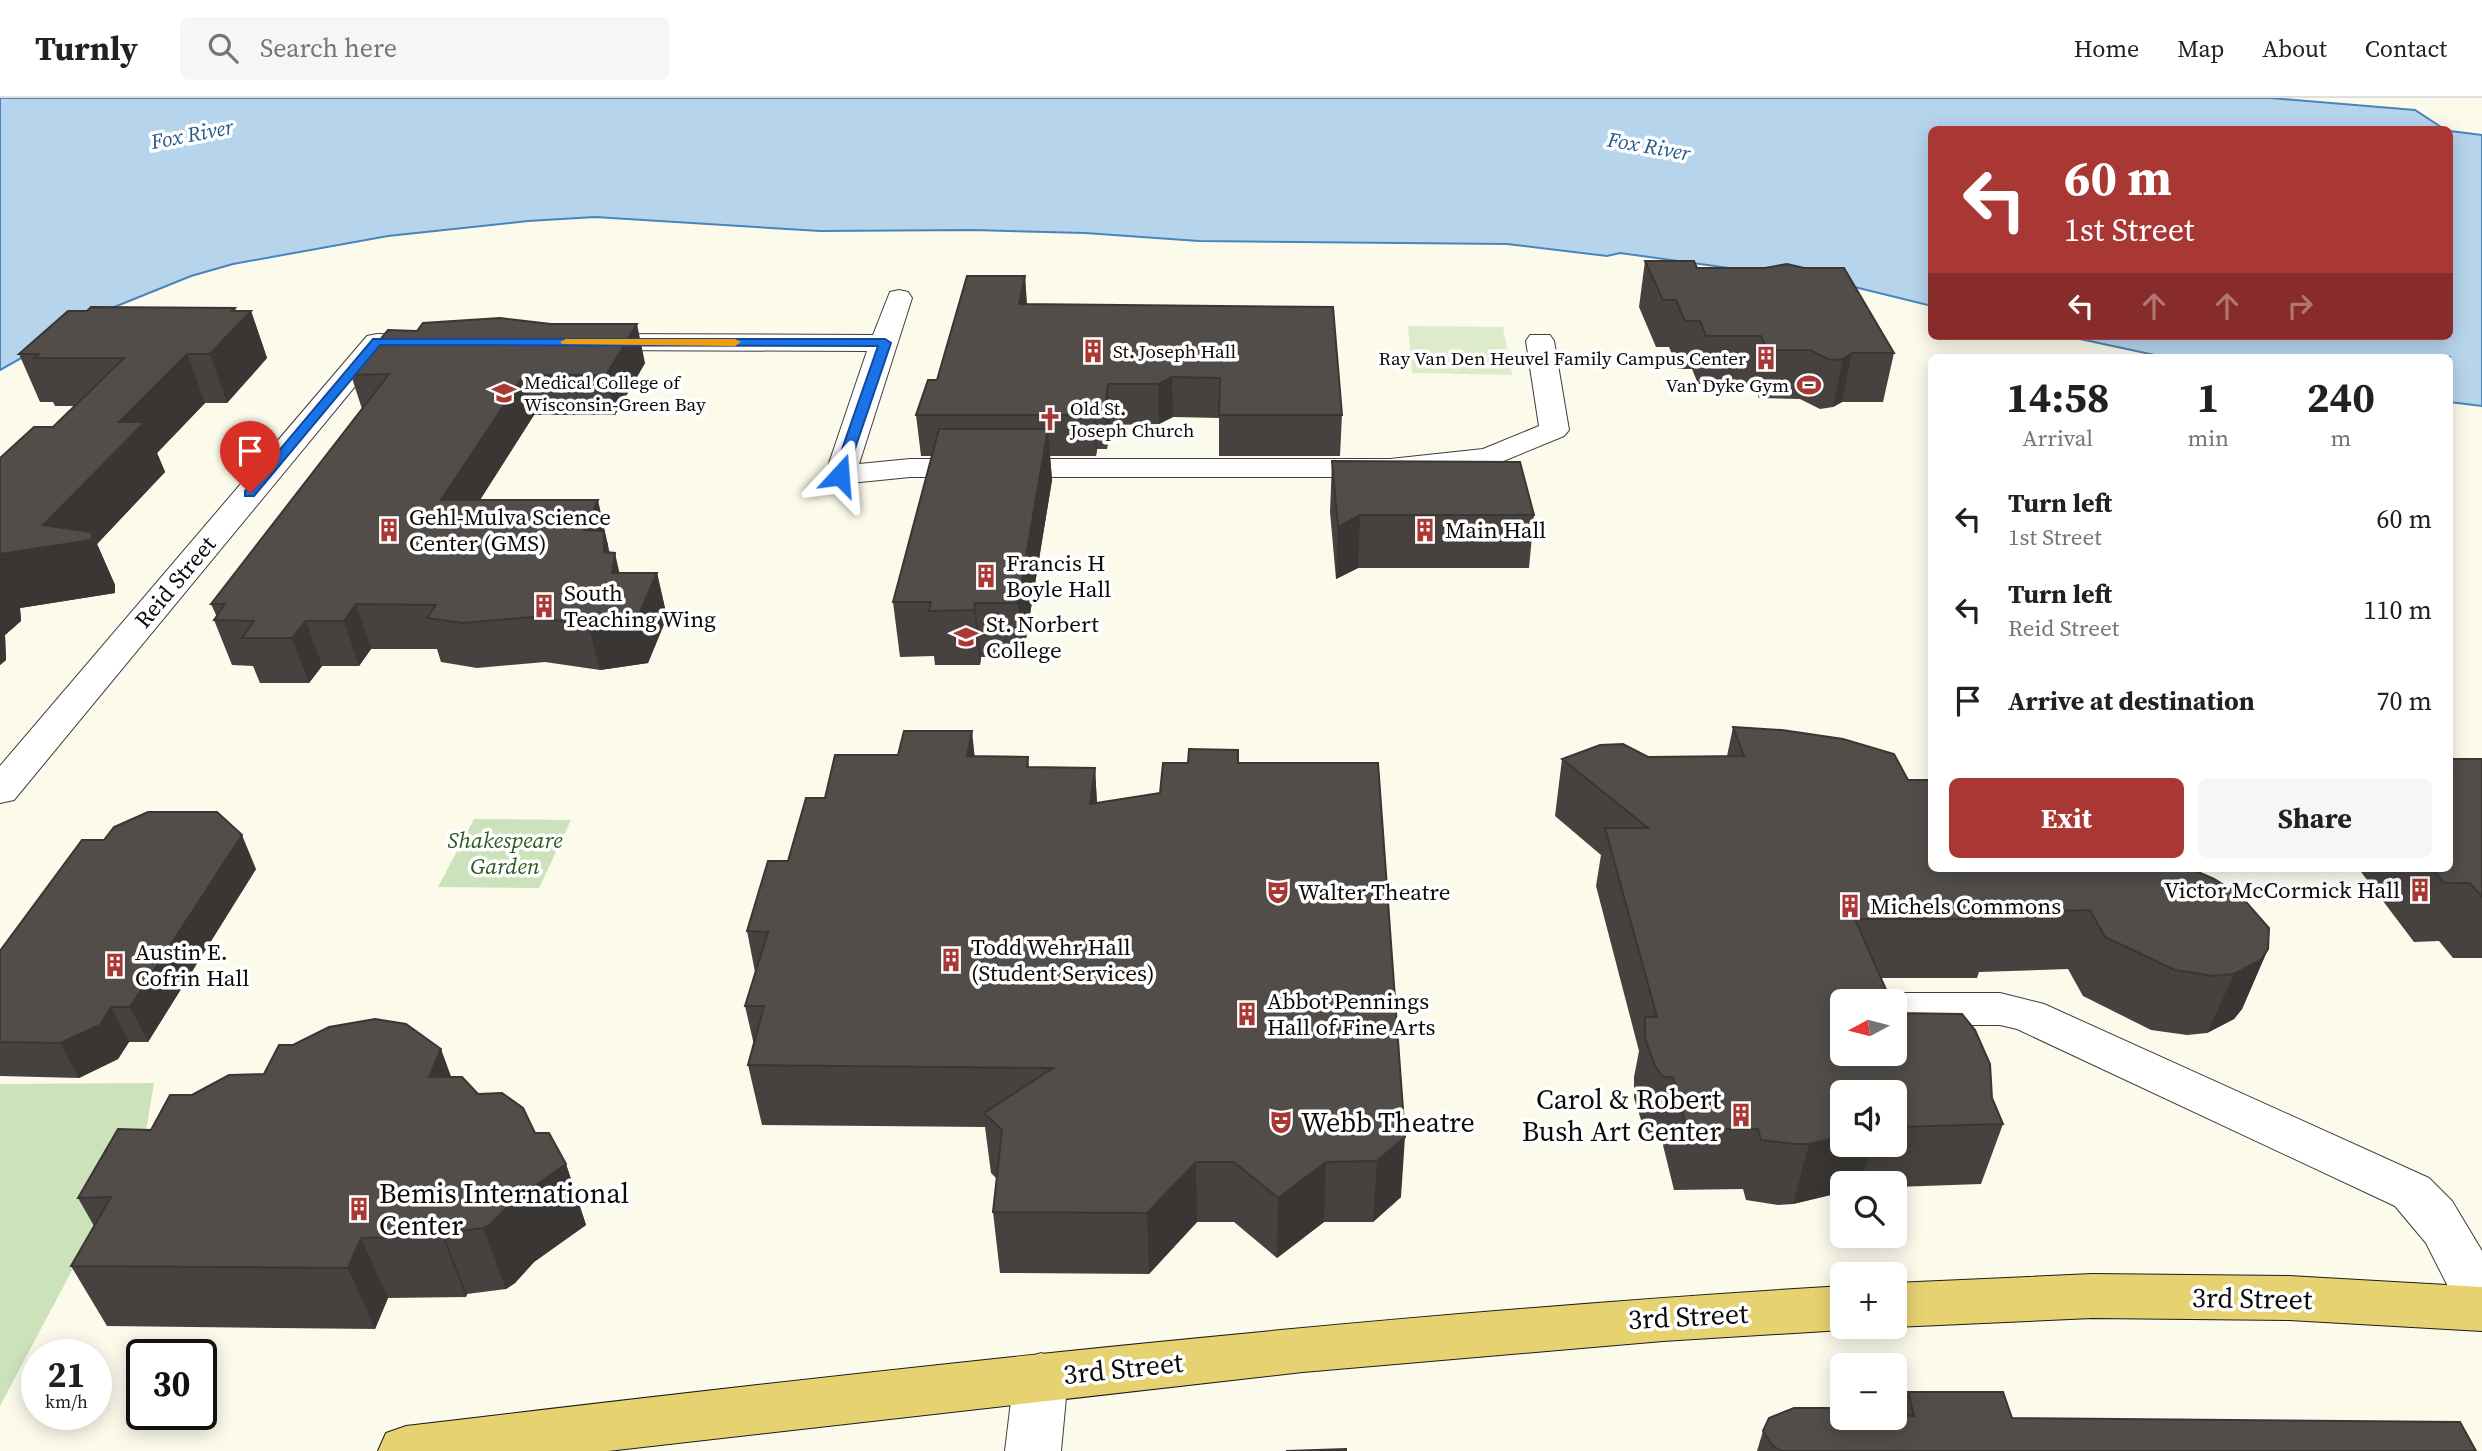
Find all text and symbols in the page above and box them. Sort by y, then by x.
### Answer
search box [180,17,670,80]
text: Turnly [35,26,138,71]
icon: search [204,29,242,67]
text: Search here [260,30,397,66]
text: Home [2074,32,2139,65]
text: Map [2177,32,2224,65]
text: About [2262,32,2327,65]
text: Contact [2365,32,2447,65]
water label: Fox River [147,112,236,156]
water label: Fox River [1604,124,1693,168]
text: 60 m [2064,144,2172,211]
icon: left [1949,154,2040,245]
text: 1st Street [2064,208,2194,252]
icon: left [2062,287,2100,325]
icon: ahead [2135,287,2173,325]
icon: ahead [2208,287,2246,325]
icon: right [2281,287,2319,325]
building icon: St. Joseph Hall [1079,337,1107,365]
place label: St. Joseph Hall [1113,338,1236,364]
building icon: Ray Van Den Heuvel Family Campus Center [1752,344,1780,372]
place label: Ray Van Den Heuvel Family Campus Center [1379,345,1746,371]
text: 14:58 [2006,368,2110,426]
text: 1 [2197,368,2220,426]
text: 240 [2307,368,2375,426]
place label: Medical College of Wisconsin-Green Bay [524,369,706,417]
sports icon: Van Dyke Gym [1795,371,1823,399]
place label: Van Dyke Gym [1665,372,1789,398]
school or university icon: Medical College of Wisconsin-Green Bay [490,379,518,407]
place label: Old St. Joseph Church [1069,395,1194,443]
church icon: Old St. Joseph Church [1036,405,1064,433]
pin [220,421,280,493]
text: Arrival [2022,422,2093,454]
text: min [2187,422,2229,454]
text: m [2331,422,2351,454]
icon: arrive [231,432,269,470]
position arrow [803,438,877,512]
text: Turn left [2008,485,2112,521]
icon: left [1949,500,1987,538]
place label: Gehl-Mulva Science Center (GMS) [409,501,611,559]
text: 60 m [2377,501,2432,537]
place label: Main Hall [1445,514,1546,546]
building icon: Gehl-Mulva Science Center (GMS) [375,516,403,544]
building icon: Main Hall [1411,516,1439,544]
text: 1st Street [2008,521,2102,553]
street label: Reid Street [127,529,223,635]
place label: Francis H Boyle Hall [1006,547,1111,605]
building icon: Francis H Boyle Hall [972,562,1000,590]
text: Turn left [2008,576,2112,612]
place label: South Teaching Wing [564,577,716,635]
icon: left [1949,591,1987,629]
building icon: South Teaching Wing [530,592,558,620]
text: 110 m [2364,592,2432,628]
place label: St. Norbert College [986,608,1099,666]
text: Reid Street [2008,612,2119,644]
school or university icon: St. Norbert College [952,623,980,651]
icon: arrive [1949,682,1987,720]
text: Arrive at destination [2008,683,2255,719]
text: 70 m [2377,683,2432,719]
button: Exit [1949,778,2184,858]
button: Share [2198,778,2432,858]
park label: Shakespeare Garden [447,824,563,882]
place label: Victor McCormick Hall [2164,874,2400,906]
place label: Walter Theatre [1298,876,1451,908]
building icon: Victor McCormick Hall [2406,876,2434,904]
theatre icon: Walter Theatre [1264,878,1292,906]
place label: Michels Commons [1870,890,2061,922]
building icon: Michels Commons [1836,892,1864,920]
place label: Todd Wehr Hall (Student Services) [971,931,1155,989]
place label: Austin E. Cofrin Hall [135,936,249,994]
building icon: Todd Wehr Hall (Student Services) [937,946,965,974]
building icon: Austin E. Cofrin Hall [101,951,129,979]
place label: Abbot Pennings Hall of Fine Arts [1267,985,1435,1043]
north arrow [1830,989,1908,1066]
map controls [1830,989,1907,1430]
building icon: Abbot Pennings Hall of Fine Arts [1233,1000,1261,1028]
place label: Carol & Robert Bush Art Center [1522,1080,1722,1150]
button: sound [1830,1080,1907,1157]
building icon: Carol & Robert Bush Art Center [1727,1101,1755,1129]
place label: Webb Theatre [1301,1103,1475,1141]
theatre icon: Webb Theatre [1267,1108,1295,1136]
button: search [1830,1171,1907,1248]
place label: Bemis International Center [379,1174,629,1244]
building icon: Bemis International Center [345,1195,373,1223]
button: + [1830,1262,1907,1339]
street label: 3rd Street [2191,1278,2313,1318]
street label: 3rd Street [1627,1294,1750,1338]
speed limit sign: 30 [126,1339,217,1430]
street label: 3rd Street [1061,1343,1186,1393]
text: 21 [48,1351,85,1399]
button: − [1830,1353,1907,1430]
text: km/h [45,1389,88,1414]

